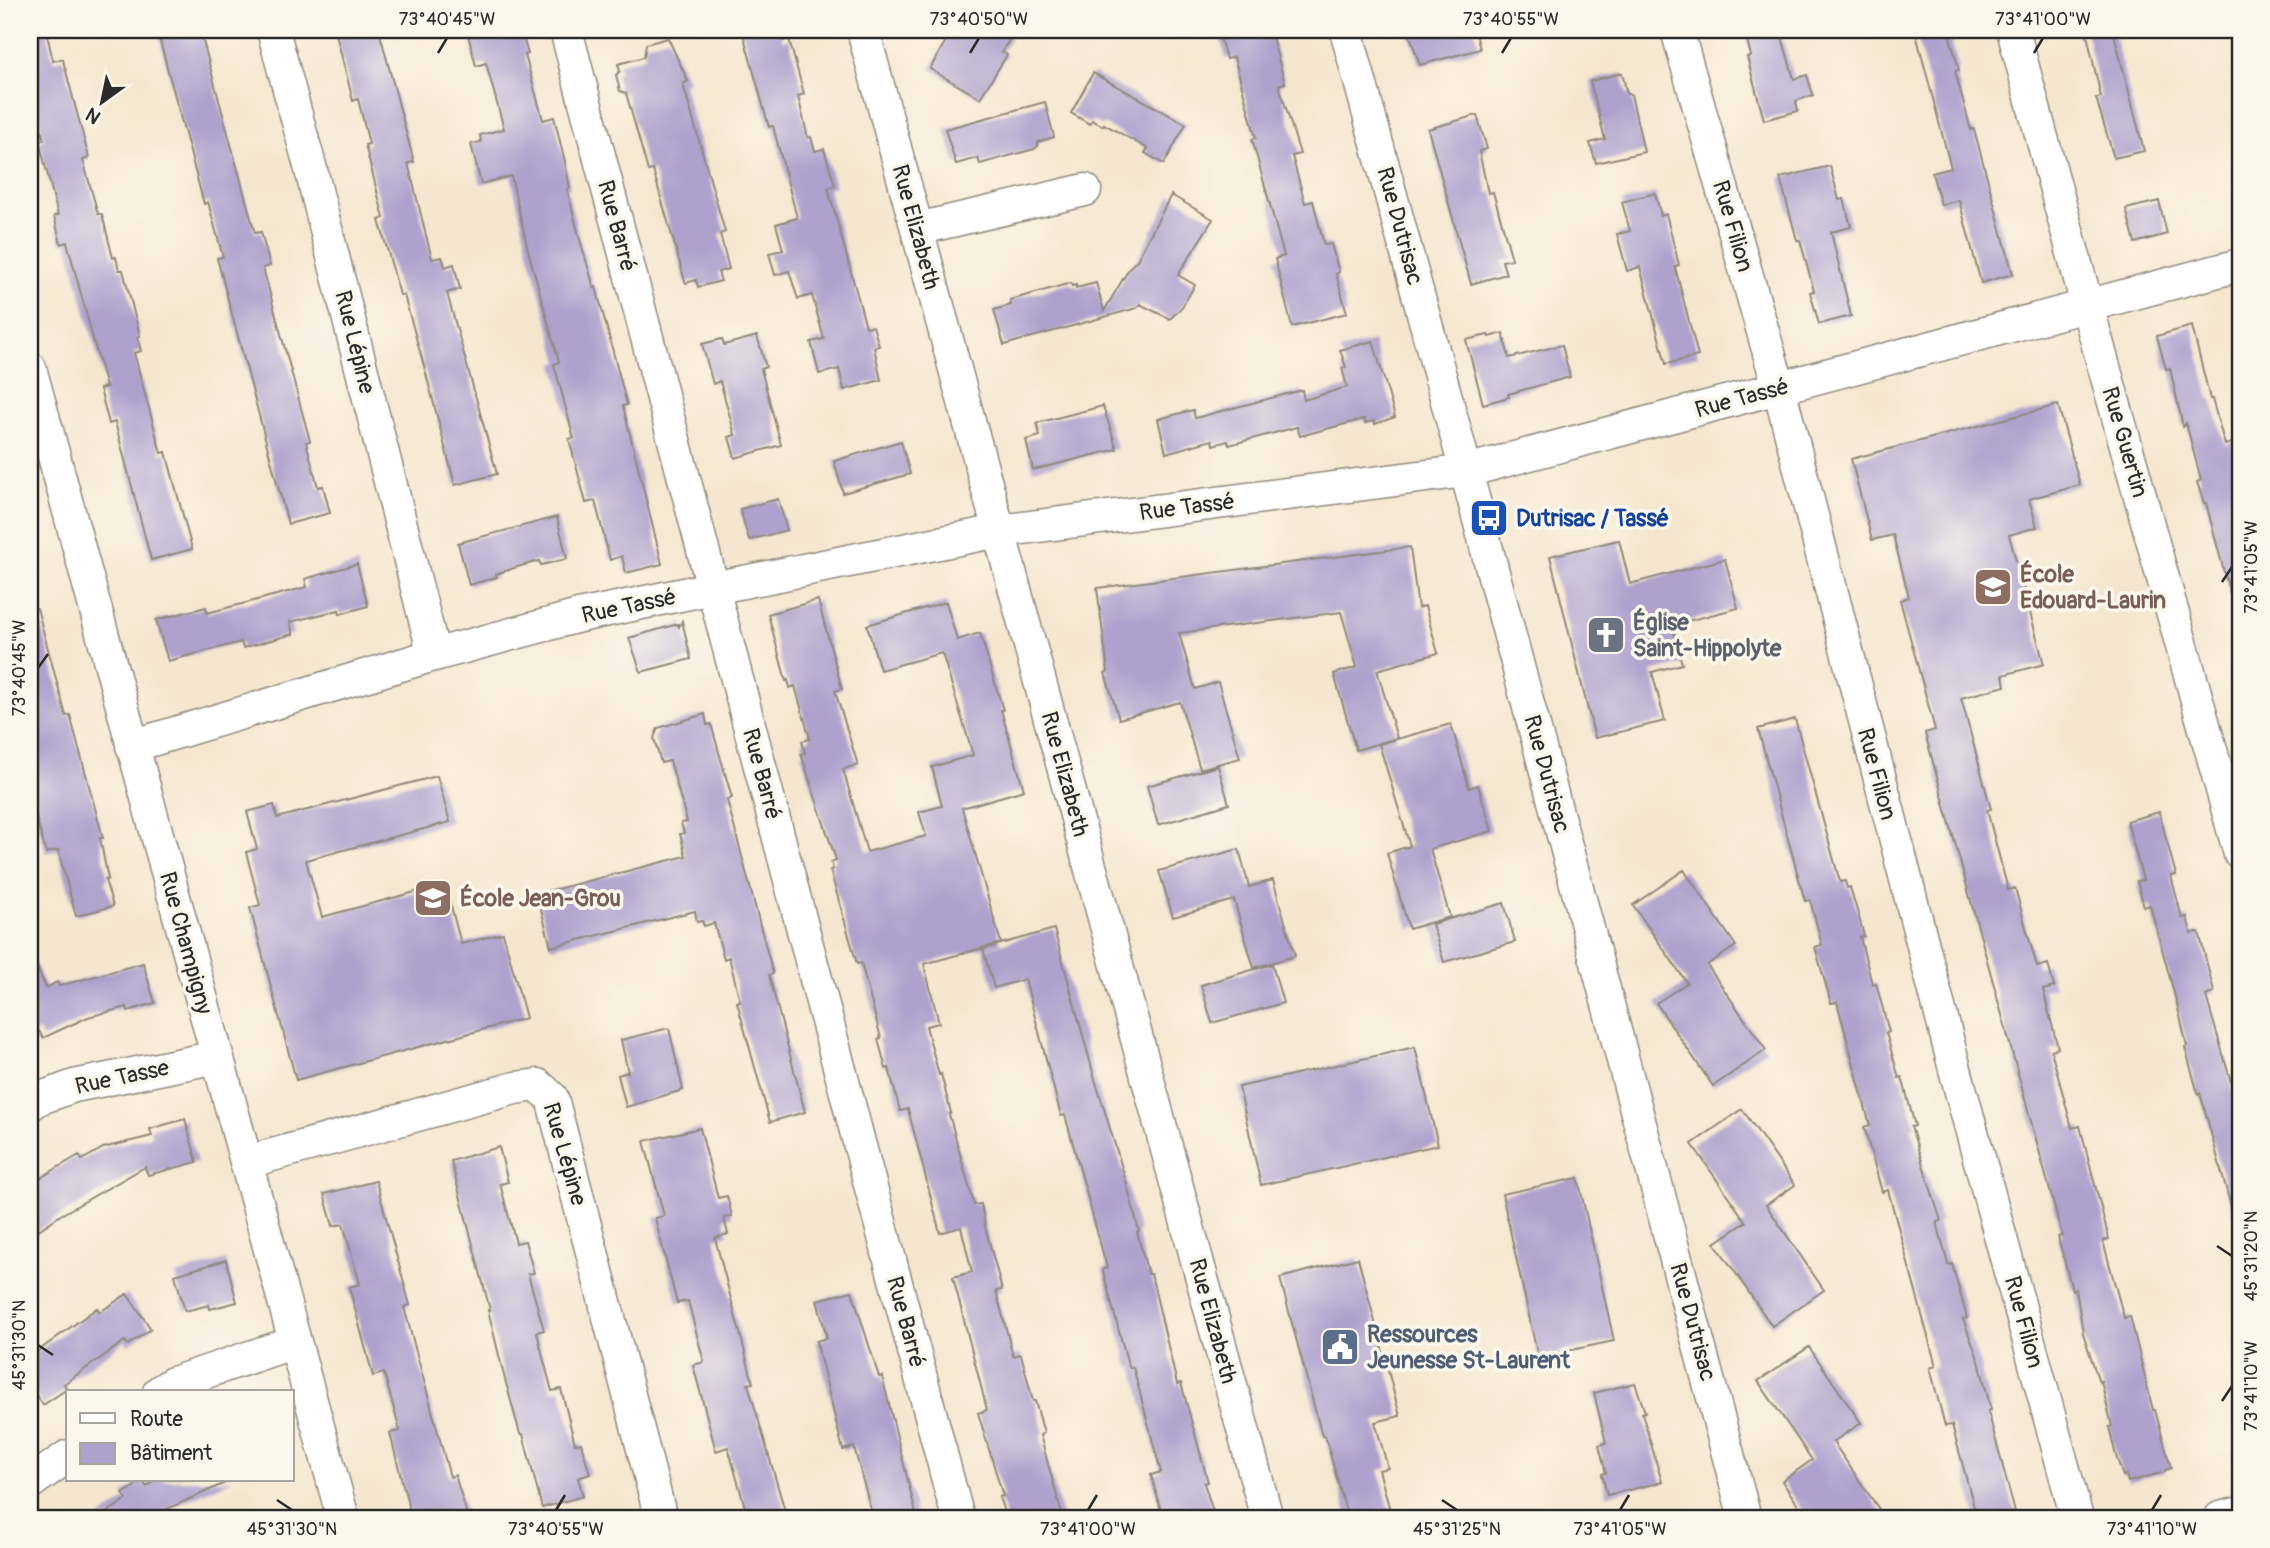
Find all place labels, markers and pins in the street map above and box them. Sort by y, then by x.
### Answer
bus stop icon: Dutrisac / Tassé [1468,497,1510,539]
place label: Dutrisac / Tassé [1516,504,1669,533]
place label: École Edouard-Laurin [2020,560,2166,615]
school or university icon: École Edouard-Laurin [1972,566,2014,608]
place label: Église Saint-Hippolyte [1633,608,1782,663]
church icon: Église Saint-Hippolyte [1585,614,1627,656]
school or university icon: École Jean-Grou [412,877,454,919]
place label: École Jean-Grou [460,884,621,913]
place label: Ressources Jeunesse St-Laurent [1367,1320,1571,1375]
public building icon: Ressources Jeunesse St-Laurent [1319,1326,1361,1368]

